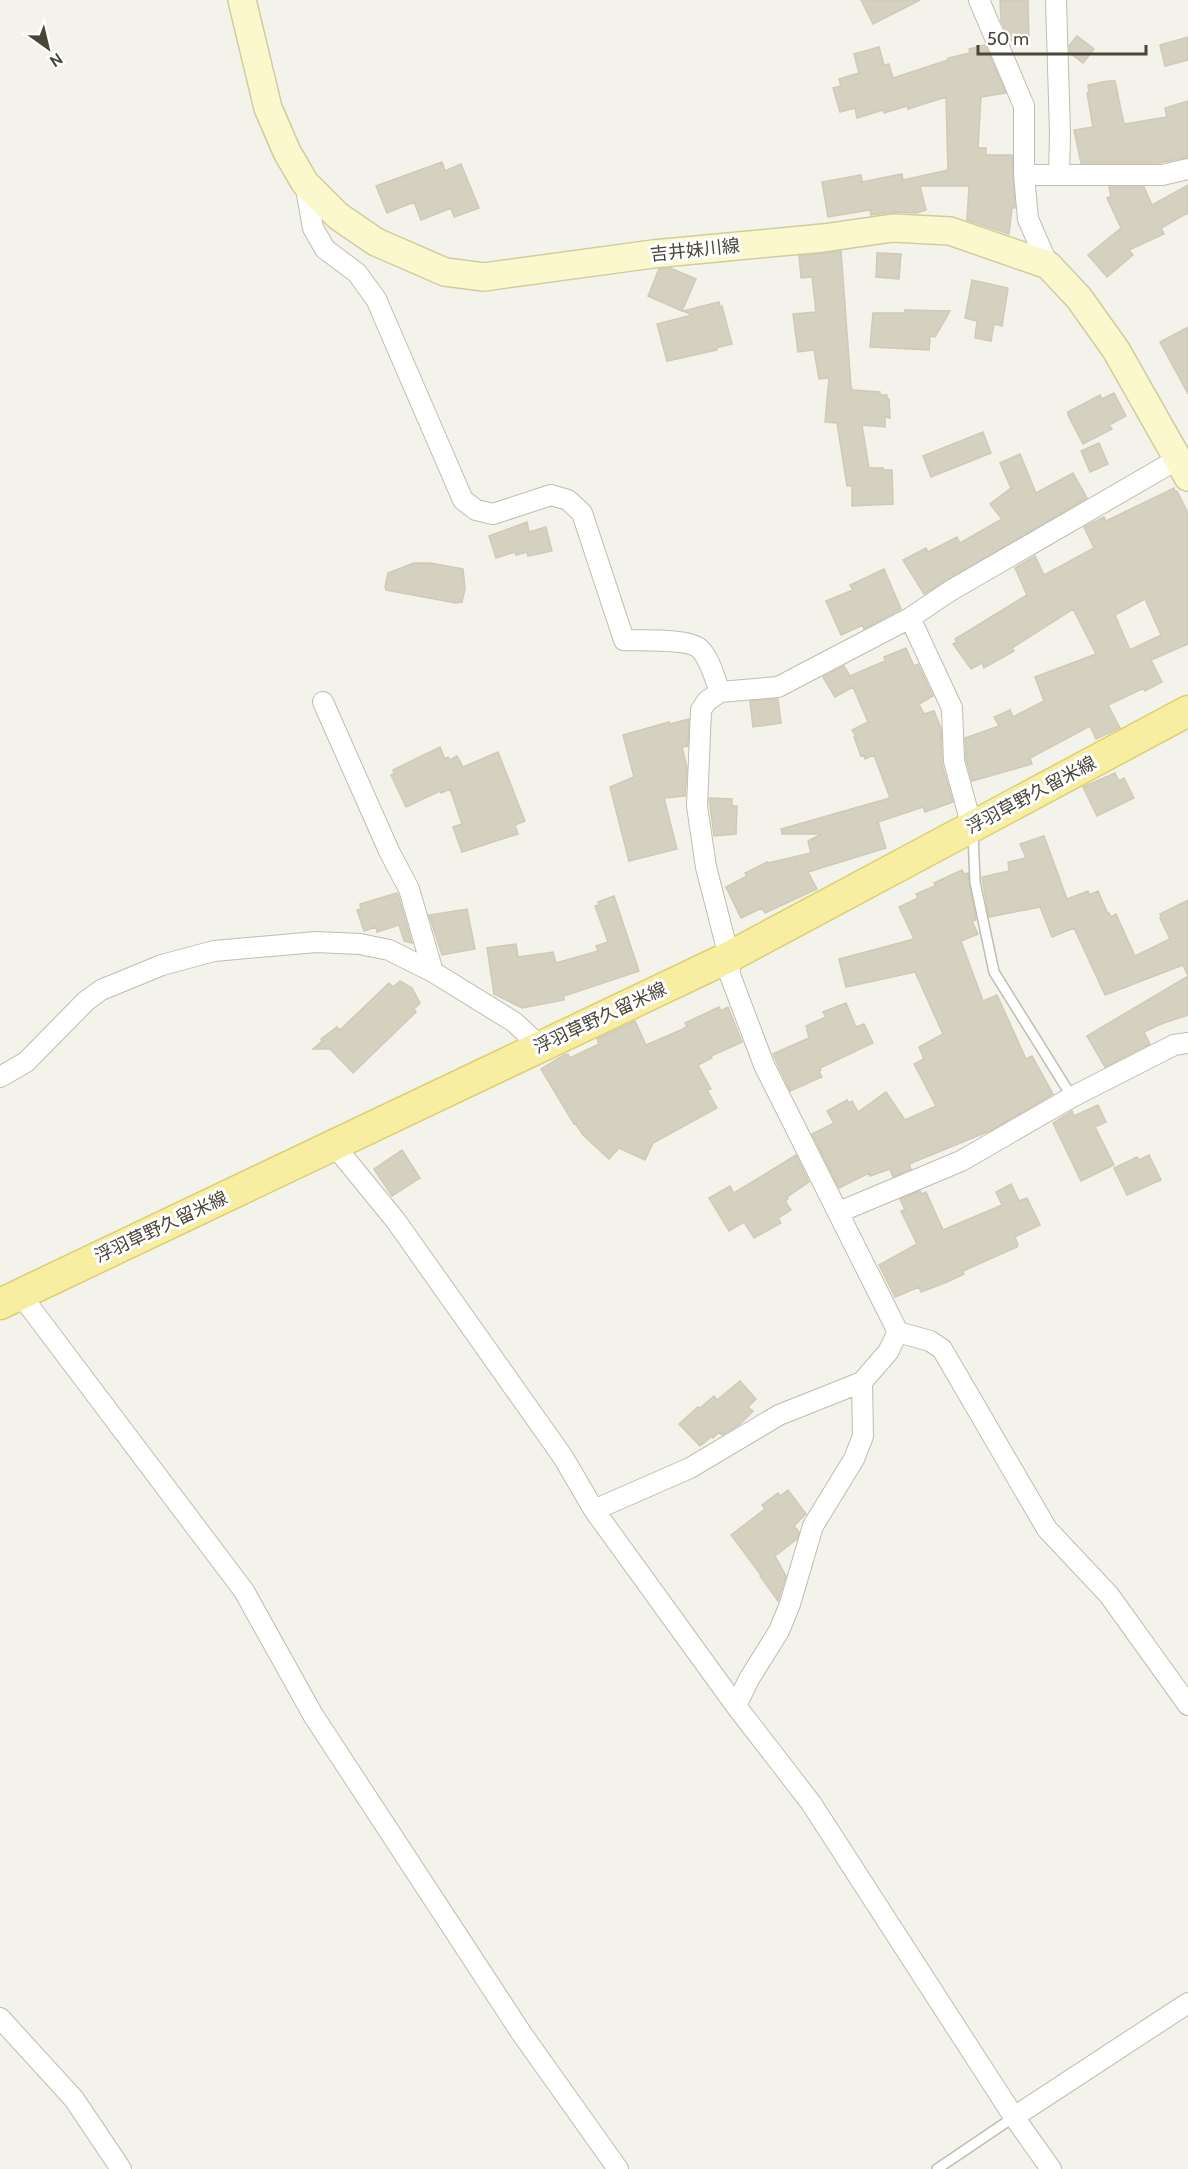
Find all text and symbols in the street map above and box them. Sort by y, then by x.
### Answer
north arrow [18,18,78,78]
scale bar [978,18,1146,56]
text: 50 m [987,28,1029,50]
text: N [46,49,66,71]
street label: 吉井妹川線 [649,234,741,266]
street label: 浮羽草野久留米線 [962,751,1100,839]
street label: 浮羽草野久留米線 [530,978,670,1058]
street label: 浮羽草野久留米線 [91,1187,231,1267]

